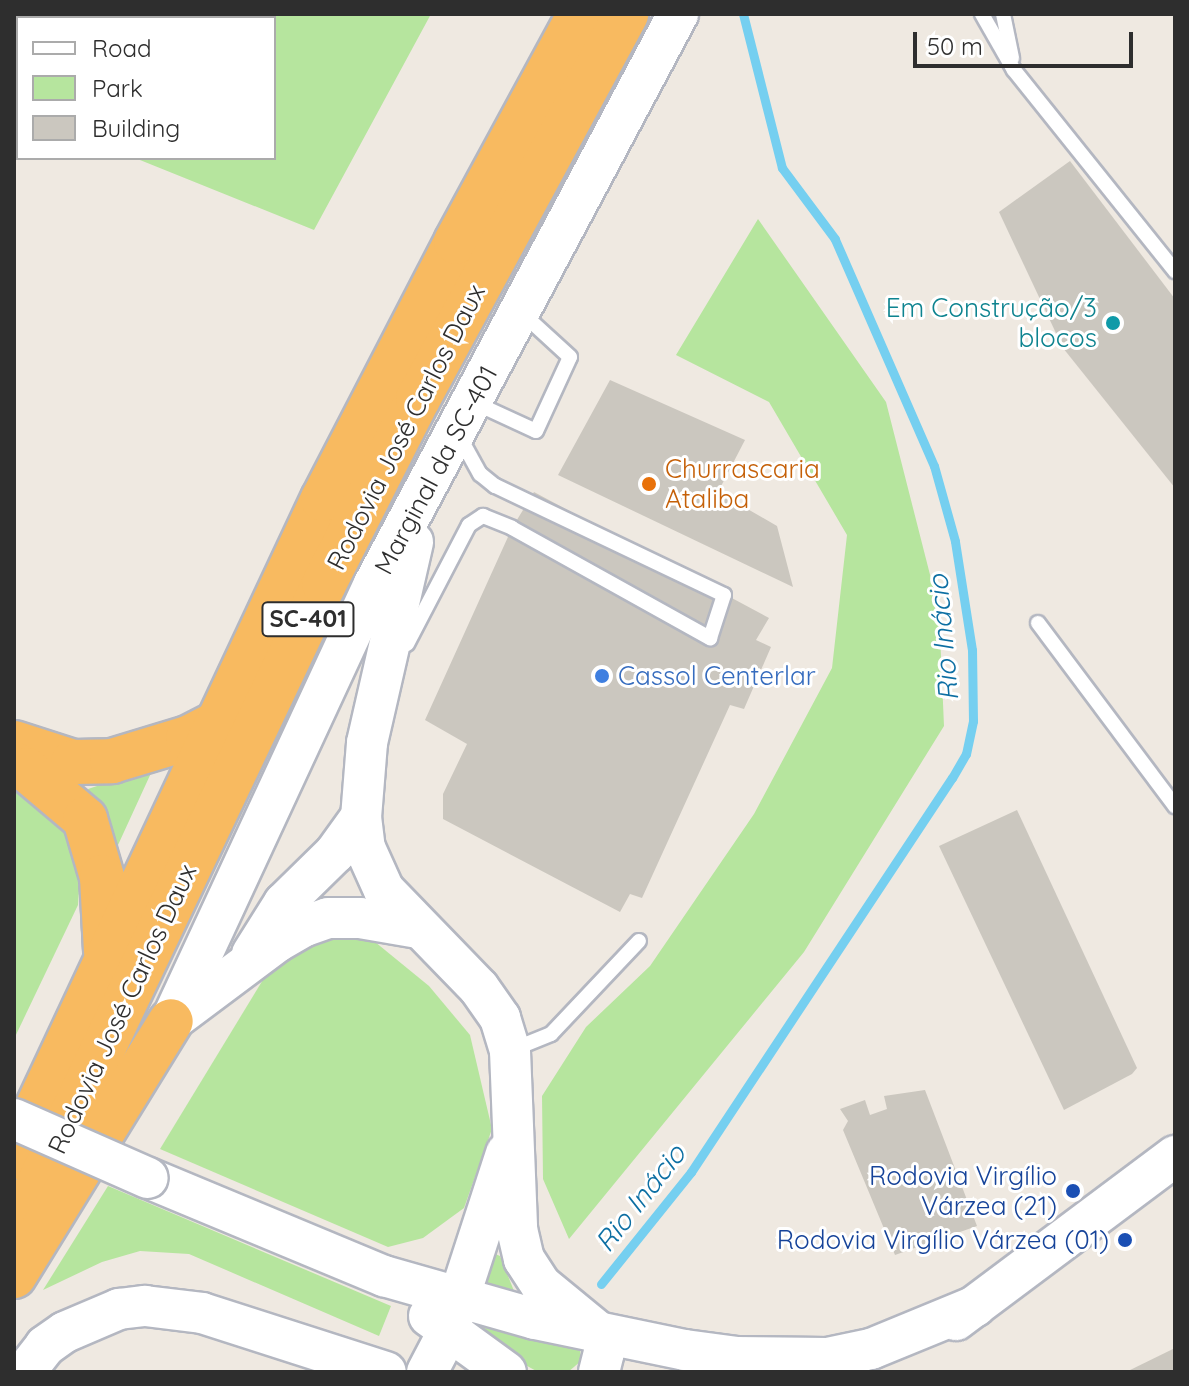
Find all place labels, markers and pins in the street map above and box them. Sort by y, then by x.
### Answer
place label: Em Construção/3 blocos [886,292,1097,354]
marker: Em Construção/3 blocos [1104,314,1122,332]
place label: Churrascaria Ataliba [665,453,820,514]
marker: Churrascaria Ataliba [640,475,658,493]
place label: Cassol Centerlar [618,660,816,692]
marker: Cassol Centerlar [593,667,611,685]
place label: Rodovia Virgílio Várzea (21) [869,1160,1057,1222]
marker: Rodovia Virgílio Várzea (21) [1064,1182,1082,1200]
place label: Rodovia Virgílio Várzea (01) [777,1224,1109,1256]
marker: Rodovia Virgílio Várzea (01) [1116,1231,1134,1249]

